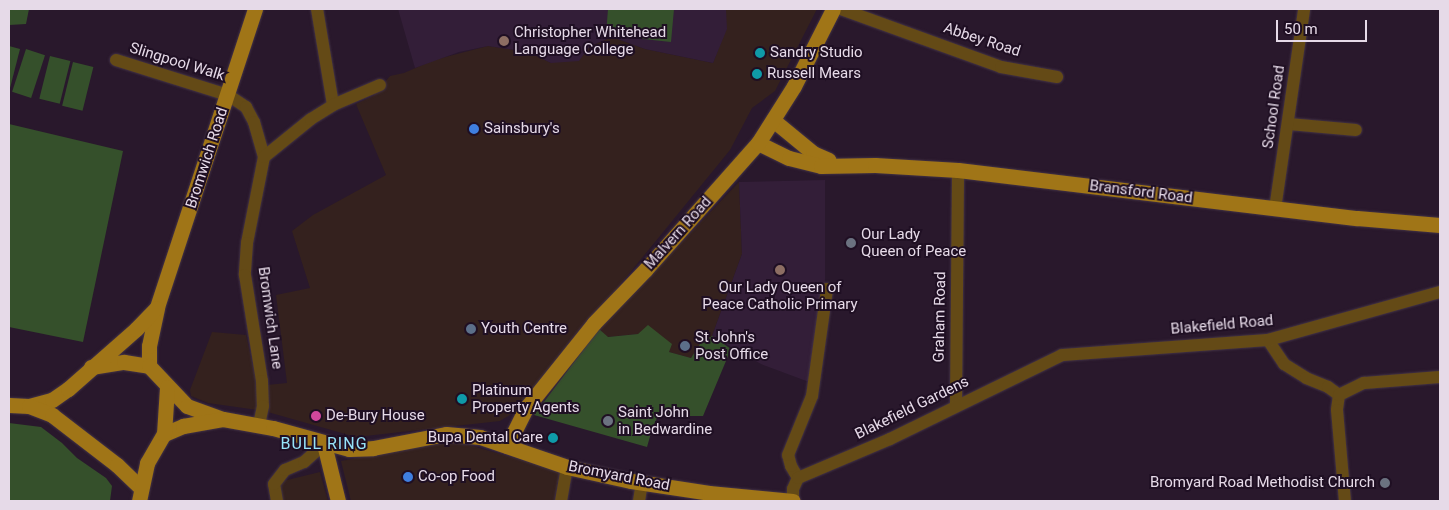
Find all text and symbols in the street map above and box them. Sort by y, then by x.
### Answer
scale bar [1279,10,1370,42]
street label: Abbey Road [941,19,1023,61]
text: 50 m [1284,20,1318,38]
place label: Christopher Whitehead Language College [514,23,666,58]
marker: Christopher Whitehead Language College [498,35,510,47]
street label: Slingpool Walk [127,39,227,85]
place label: Sandry Studio [770,44,863,62]
marker: Sandry Studio [754,47,766,59]
street label: School Road [1259,64,1289,150]
place label: Russell Mears [767,65,861,83]
marker: Russell Mears [751,68,763,80]
street label: Bromwich Road [182,105,232,211]
place label: Sainsbury's [484,120,560,138]
marker: Sainsbury's [468,123,480,135]
street label: Bransford Road [1088,177,1194,207]
street label: Malvern Road [641,193,715,273]
place label: Our Lady Queen of Peace [861,225,966,260]
marker: Our Lady Queen of Peace [845,237,857,249]
marker: Our Lady Queen of Peace Catholic Primary [774,264,786,276]
street label: Bromwich Lane [254,266,286,370]
street label: Graham Road [930,271,950,363]
place label: Our Lady Queen of Peace Catholic Primary [702,278,858,313]
street label: Blakefield Road [1170,312,1274,338]
place label: Youth Centre [481,320,567,338]
marker: Youth Centre [465,323,477,335]
place label: St John's Post Office [695,328,768,363]
marker: St John's Post Office [679,340,691,352]
street label: Blakefield Gardens [852,373,972,443]
place label: Platinum Property Agents [472,381,580,416]
marker: Platinum Property Agents [456,393,468,405]
place label: Saint John in Bedwardine [618,403,712,438]
place label: De-Bury House [326,407,425,425]
marker: De-Bury House [310,410,322,422]
marker: Saint John in Bedwardine [602,415,614,427]
place label: Bupa Dental Care [428,429,543,447]
marker: Bupa Dental Care [547,432,559,444]
district label: BULL RING [279,434,369,454]
street label: Bromyard Road [567,457,671,495]
place label: Co-op Food [418,468,495,486]
marker: Co-op Food [402,471,414,483]
place label: Bromyard Road Methodist Church [1150,474,1375,492]
marker: Bromyard Road Methodist Church [1379,477,1391,489]

